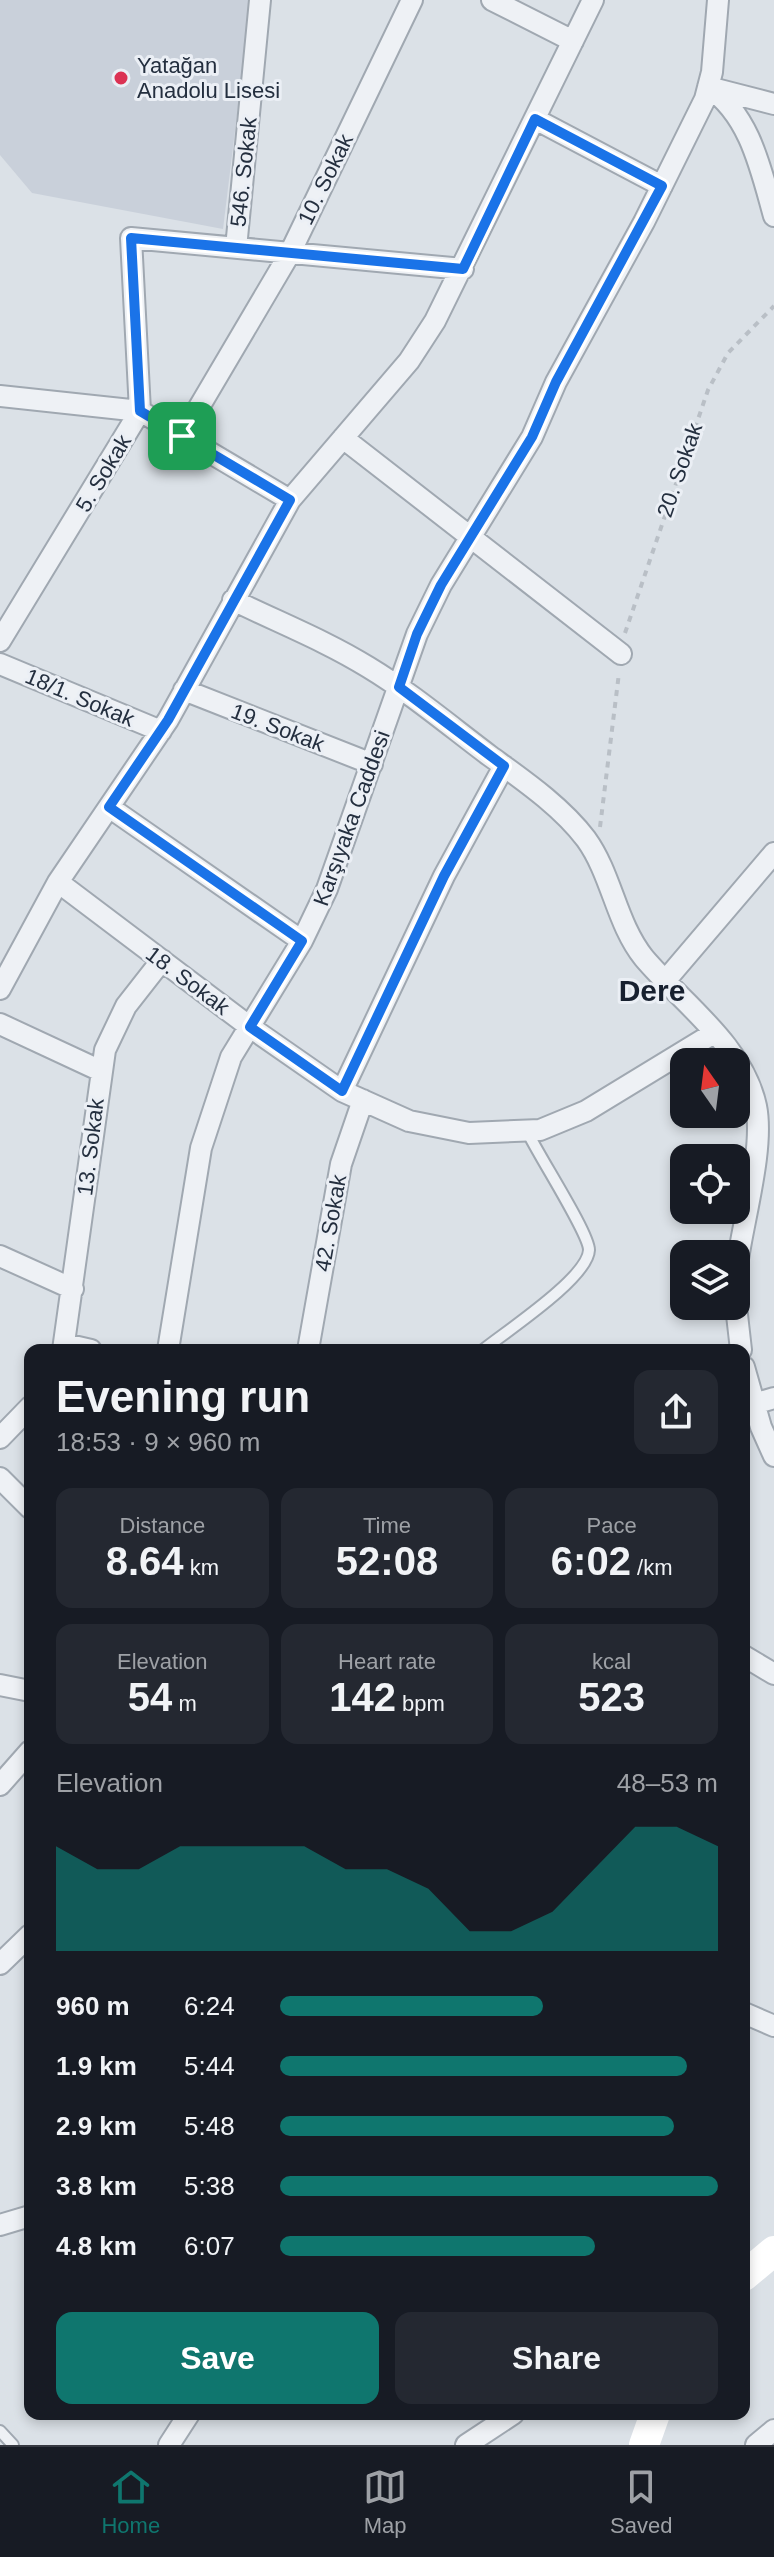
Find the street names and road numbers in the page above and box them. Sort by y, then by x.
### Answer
street label: 546. Sokak [225,115,262,228]
street label: 10. Sokak [293,129,359,229]
street label: 20. Sokak [652,419,708,520]
street label: 5. Sokak [71,429,137,516]
street label: 18/1. Sokak [21,663,139,732]
street label: 19. Sokak [228,698,329,757]
street label: Karşıyaka Caddesi [308,727,395,909]
street label: 18. Sokak [141,941,235,1020]
street label: 13. Sokak [72,1096,109,1197]
street label: 42. Sokak [310,1172,351,1273]

